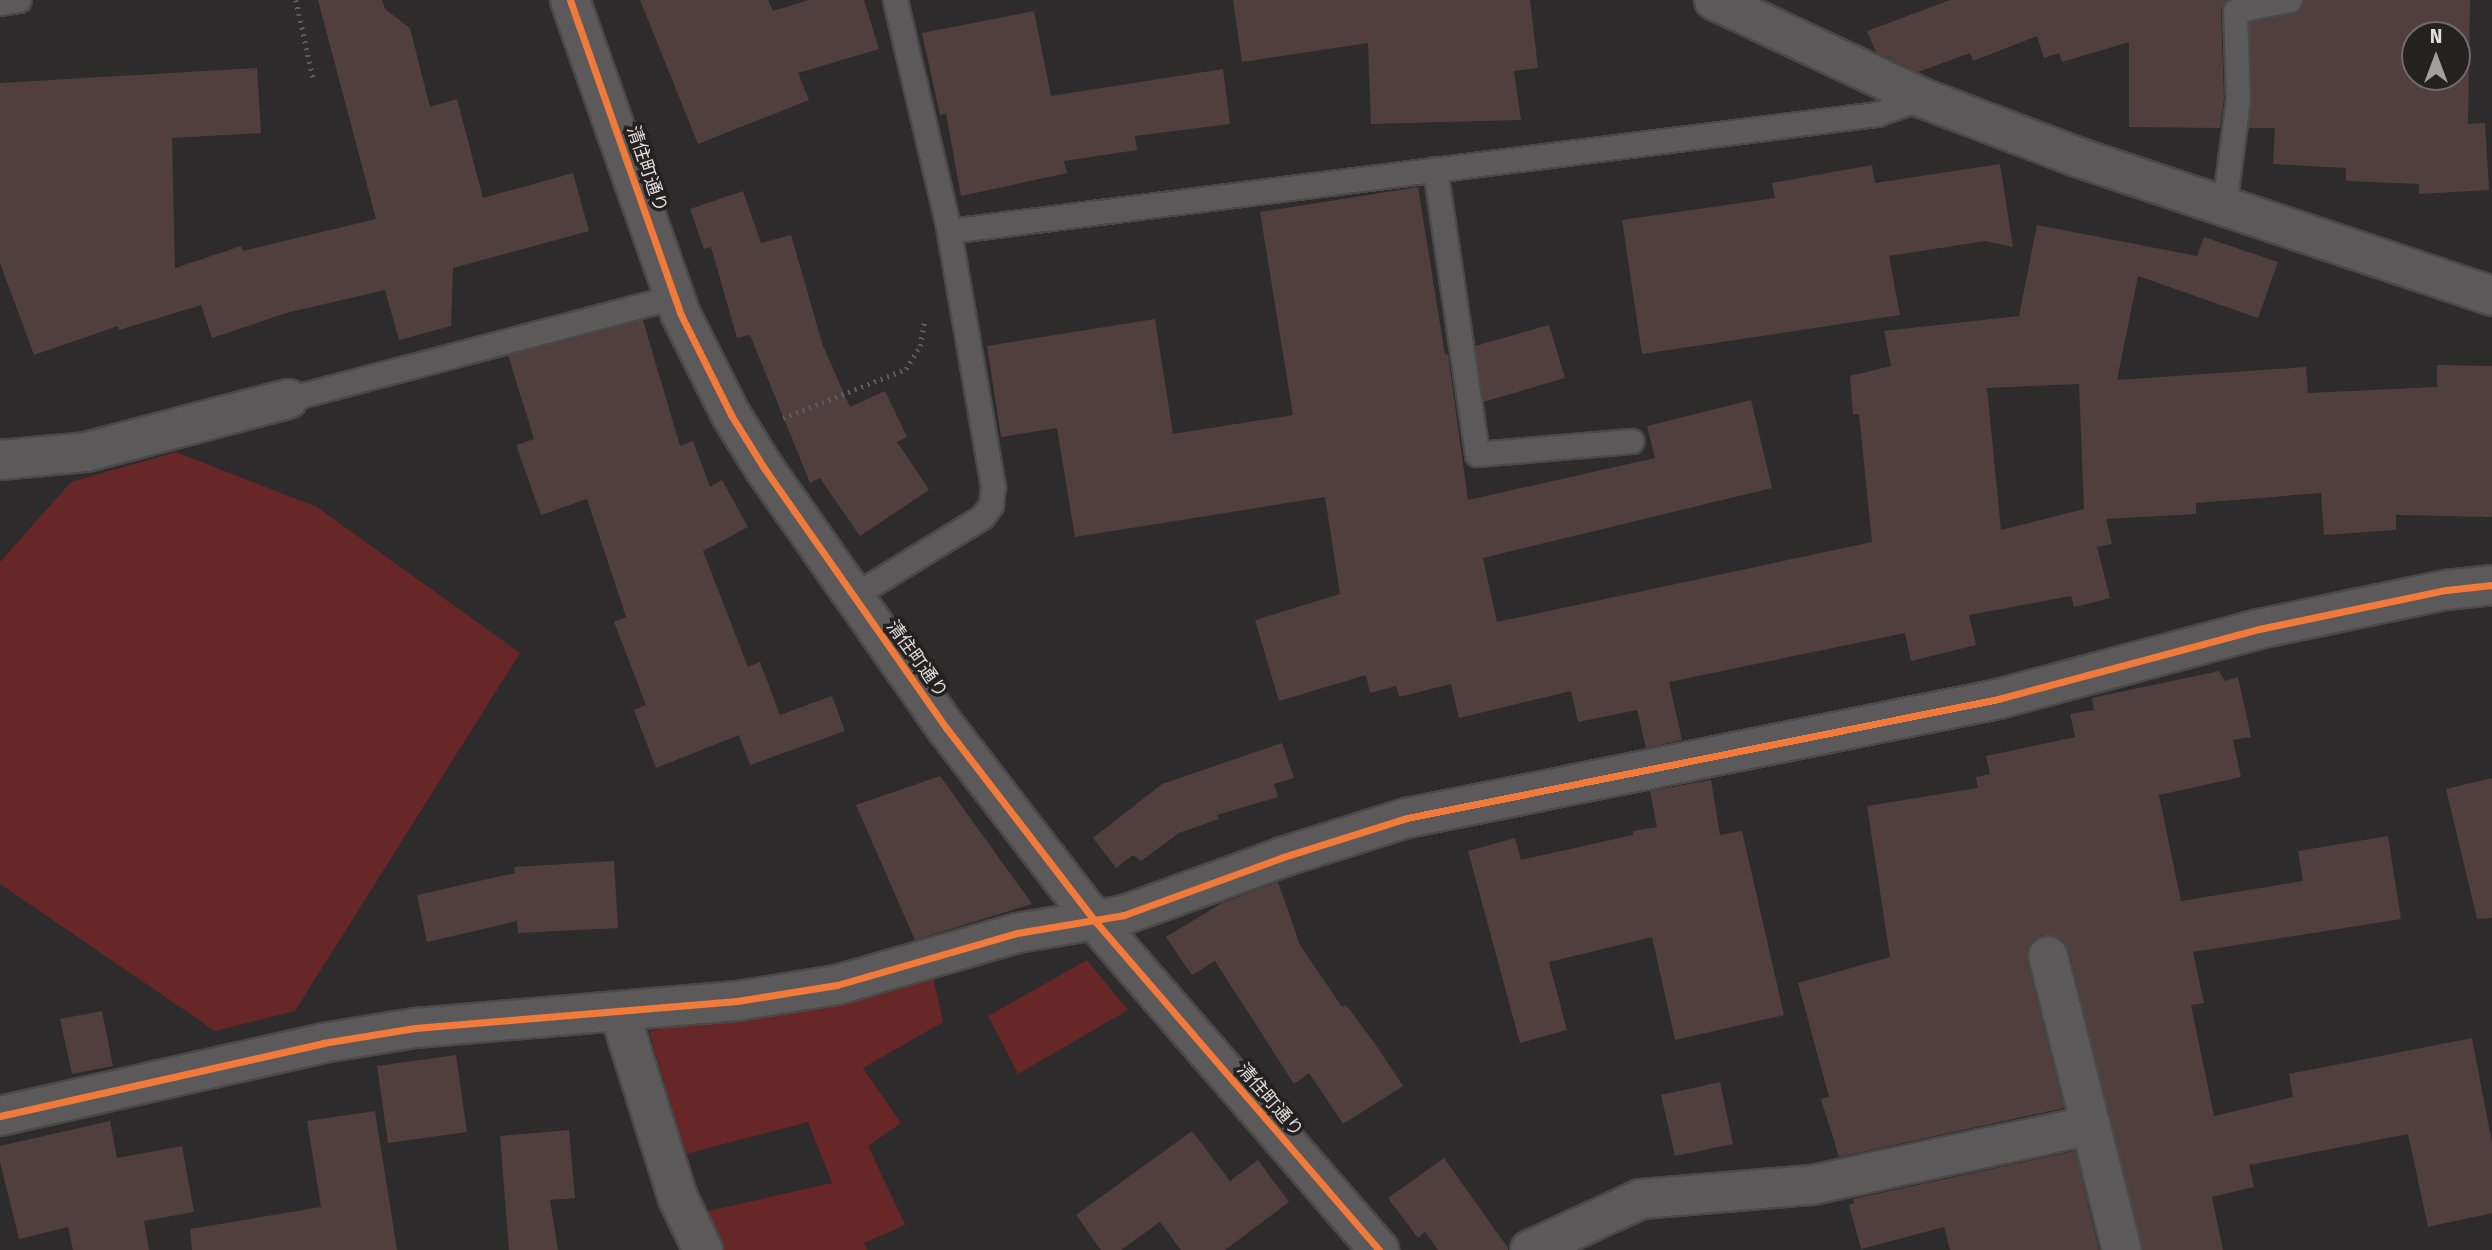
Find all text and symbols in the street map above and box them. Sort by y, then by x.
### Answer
north arrow [2401,21,2471,91]
text: N [2430,25,2442,48]
street label: 清住町通り [622,123,672,215]
street label: 清住町通り [882,616,952,702]
street label: 清住町通り [1232,1059,1308,1141]

